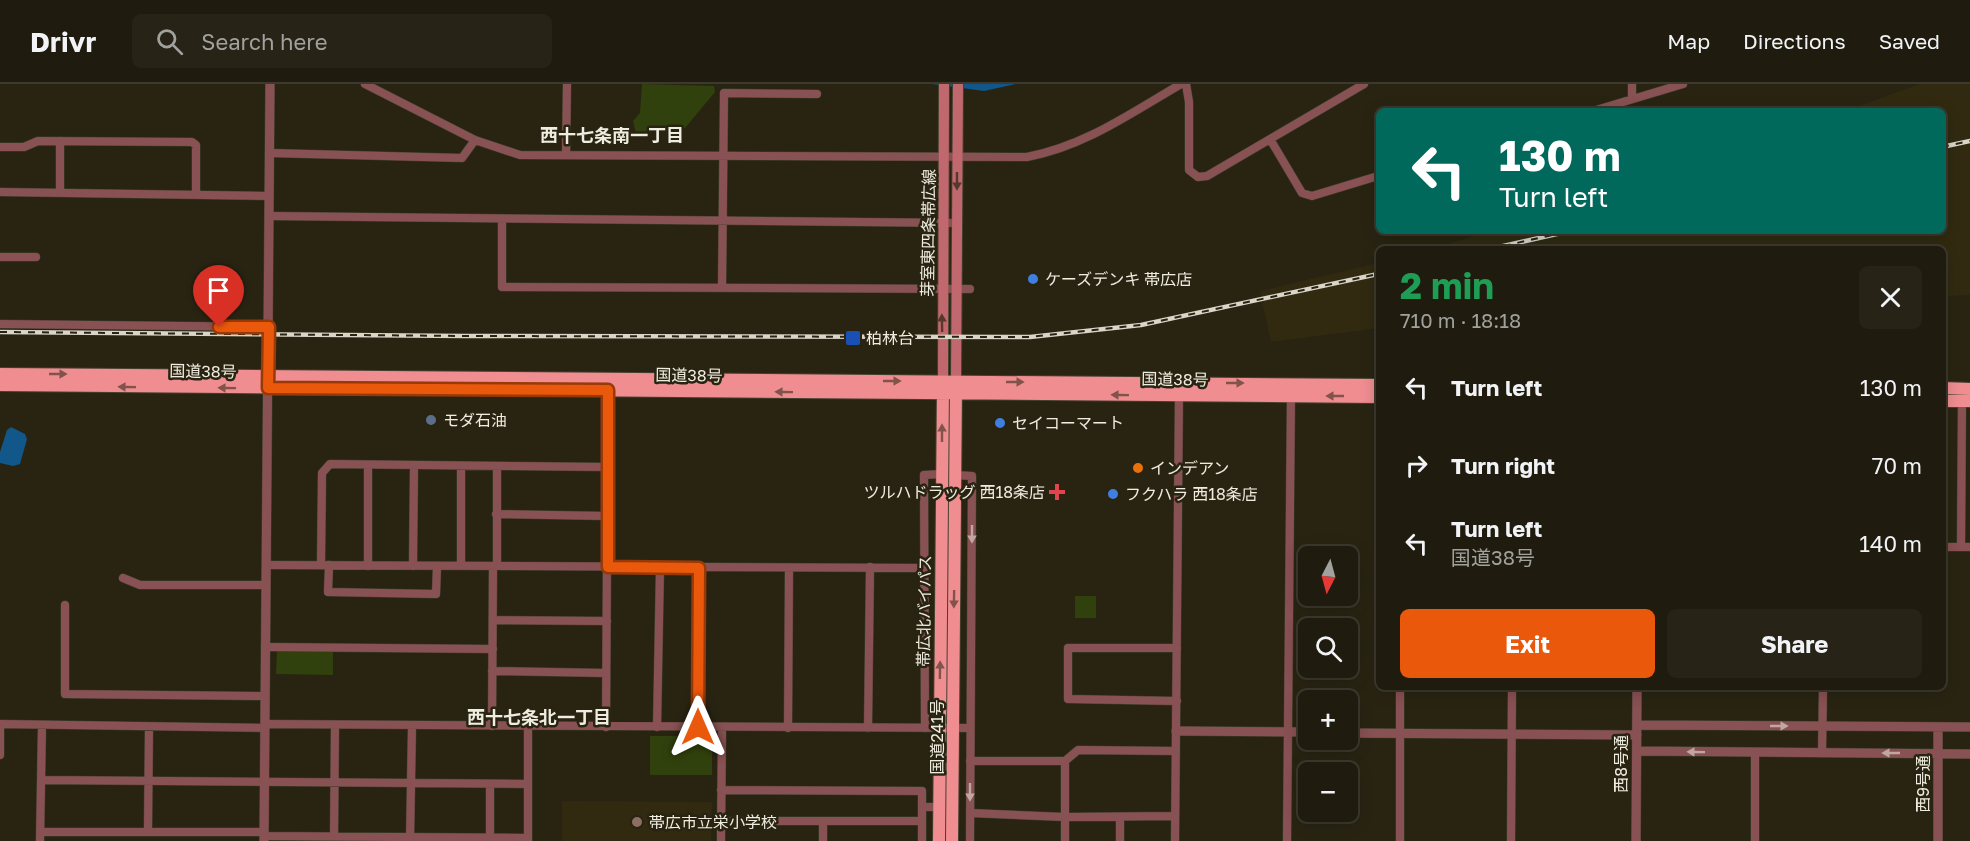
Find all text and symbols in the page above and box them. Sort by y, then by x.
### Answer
search box [132,14,552,68]
text: Drivr [30,25,96,58]
icon: search [153,25,186,58]
text: Search here [201,28,327,55]
text: Map [1667,28,1710,54]
text: Directions [1743,28,1846,54]
text: Saved [1879,28,1940,54]
district label: 西十七条南一丁目 [540,124,684,146]
text: 130 m [1499,130,1621,180]
icon: left [1400,132,1478,210]
street label: 芽室東四条帯広線 [917,169,939,297]
one-way arrow [952,171,962,190]
text: Turn left [1499,181,1608,213]
text: 2 min [1400,264,1494,307]
pin [193,265,244,327]
button: close [1859,266,1922,329]
place label: ケーズデンキ 帯広店 [1045,269,1192,289]
marker: ケーズデンキ 帯広店 [1026,272,1040,286]
icon: arrive [202,274,235,307]
text: 710 m · 18:18 [1400,308,1521,332]
one-way arrow [937,314,947,333]
place label: 柏林台 [866,328,914,348]
marker: 柏林台 [844,329,862,347]
street label: 国道38号 [169,360,237,382]
street label: 国道38号 [655,364,723,386]
street label: 国道38号 [1141,368,1209,390]
one-way arrow [49,369,68,379]
icon: left [1400,371,1433,404]
text: Turn left [1451,374,1542,401]
text: 130 m [1860,374,1922,401]
one-way arrow [883,376,902,386]
one-way arrow [1005,377,1024,387]
one-way arrow [1225,378,1244,388]
one-way arrow [118,382,137,391]
one-way arrow [217,383,236,393]
one-way arrow [774,387,793,397]
one-way arrow [1111,390,1130,400]
one-way arrow [1325,392,1344,401]
place label: モダ石油 [443,410,507,430]
marker: モダ石油 [424,413,438,427]
place label: セイコーマート [1012,413,1124,433]
marker: セイコーマート [993,416,1007,430]
one-way arrow [937,423,947,442]
icon: right [1400,449,1433,482]
text: Turn right [1451,452,1555,479]
text: 70 m [1872,452,1922,479]
place label: インデアン [1150,458,1229,478]
marker: インデアン [1131,461,1145,475]
place label: ツルハドラッグ 西18条店 [863,482,1045,502]
place label: フクハラ 西18条店 [1125,484,1258,504]
marker: ツルハドラッグ 西18条店 [1050,485,1064,499]
marker: フクハラ 西18条店 [1106,487,1120,501]
text: Turn left [1451,515,1542,542]
one-way arrow [967,525,977,544]
icon: left [1400,527,1433,560]
text: 140 m [1859,530,1922,557]
text: 国道38号 [1451,545,1535,569]
north arrow [1298,546,1358,606]
map controls [1298,546,1358,822]
street label: 帯広北バイパス [913,555,935,667]
one-way arrow [949,590,959,609]
button: Exit [1400,609,1655,678]
button: Share [1667,609,1922,678]
button: search [1298,618,1358,678]
one-way arrow [935,660,945,679]
button: + [1298,690,1358,750]
position arrow [666,695,730,759]
street label: 国道241号 [927,700,947,774]
district label: 西十七条北一丁目 [467,706,611,728]
one-way arrow [1770,721,1789,731]
street label: 西8号通 [1611,735,1631,793]
one-way arrow [1686,747,1705,757]
one-way arrow [1881,749,1900,758]
street label: 西9号通 [1913,755,1933,813]
button: − [1298,762,1358,822]
one-way arrow [965,783,975,802]
place label: 帯広市立栄小学校 [649,812,777,832]
marker: 帯広市立栄小学校 [630,815,644,829]

